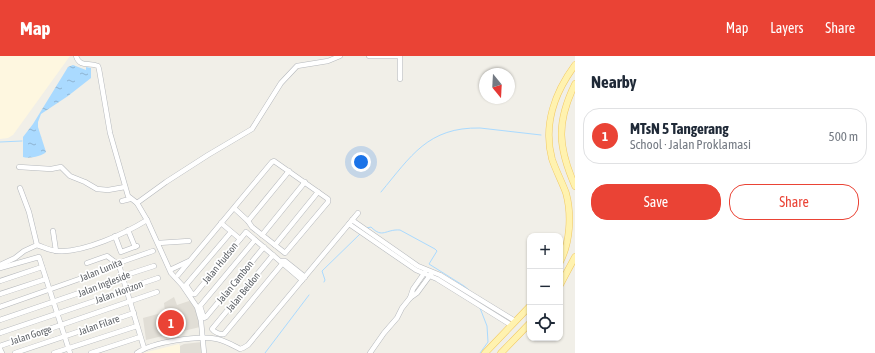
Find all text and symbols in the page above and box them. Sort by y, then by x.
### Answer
text: Map [20,17,51,39]
text: Map [726,20,748,36]
text: Layers [770,20,803,36]
text: Share [825,20,855,36]
north arrow [479,68,515,104]
text: Nearby [591,72,637,92]
text: MTsN 5 Tangerang [630,120,729,137]
text: 1 [602,129,608,144]
text: 500 m [829,129,858,144]
text: School · Jalan Proklamasi [630,137,751,152]
your location [351,152,371,172]
button: Save [591,184,721,220]
button: Share [729,184,859,220]
map controls [527,233,563,341]
button: + [527,233,563,269]
street label: Jalan Hudson [200,240,240,286]
street label: Jalan Lunita [78,256,124,283]
street label: Jalan Cambon [214,258,256,306]
street label: Jalan Ingleside [76,269,132,299]
button: − [527,269,563,305]
street label: Jalan Beldon [224,270,262,314]
street label: Jalan Horizon [94,278,145,306]
button: locate [527,305,563,341]
pin: 1 [158,308,184,338]
street label: Jalan Filare [77,313,121,337]
street label: Jalan Gorge [9,323,53,347]

